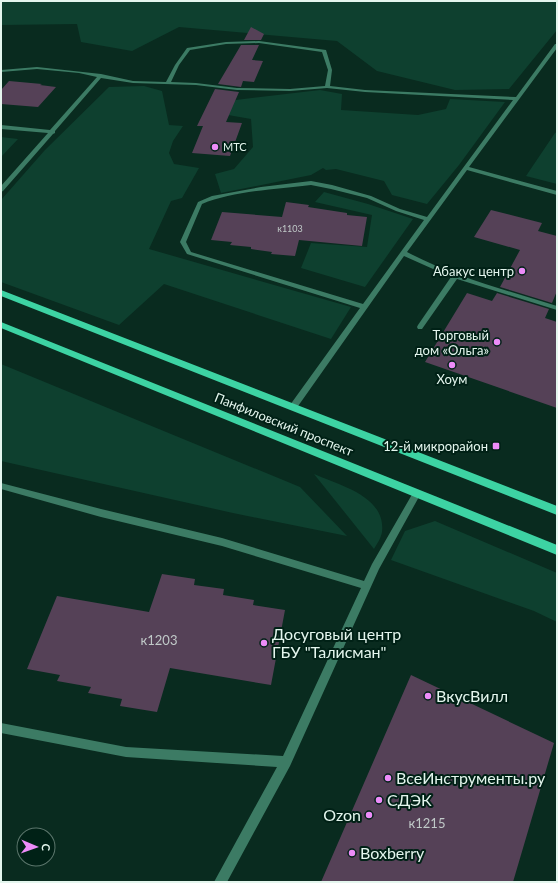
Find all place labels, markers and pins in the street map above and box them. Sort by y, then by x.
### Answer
place label: МТС [223,140,247,153]
marker: МТС [210,142,220,152]
place label: Абакус центр [433,263,514,279]
marker: Абакус центр [517,266,527,276]
place label: Торговый дом «Ольга» [415,327,489,358]
marker: Торговый дом «Ольга» [492,337,502,347]
marker: Хоум [447,360,457,370]
place label: Хоум [437,371,467,387]
place label: 12-й микрорайон [383,438,488,454]
marker: 12-й микрорайон [491,441,501,451]
place label: Досуговый центр ГБУ "Талисман" [272,624,401,661]
marker: Досуговый центр ГБУ "Талисман" [259,638,269,648]
place label: ВкусВилл [436,686,508,705]
marker: ВкусВилл [423,691,433,701]
place label: ВсеИнструменты.ру [396,768,546,787]
marker: ВсеИнструменты.ру [383,773,393,783]
place label: СДЭК [387,790,432,809]
marker: СДЭК [374,795,384,805]
place label: Ozon [323,805,361,824]
marker: Ozon [364,810,374,820]
place label: Boxberry [360,843,425,862]
marker: Boxberry [347,848,357,858]

